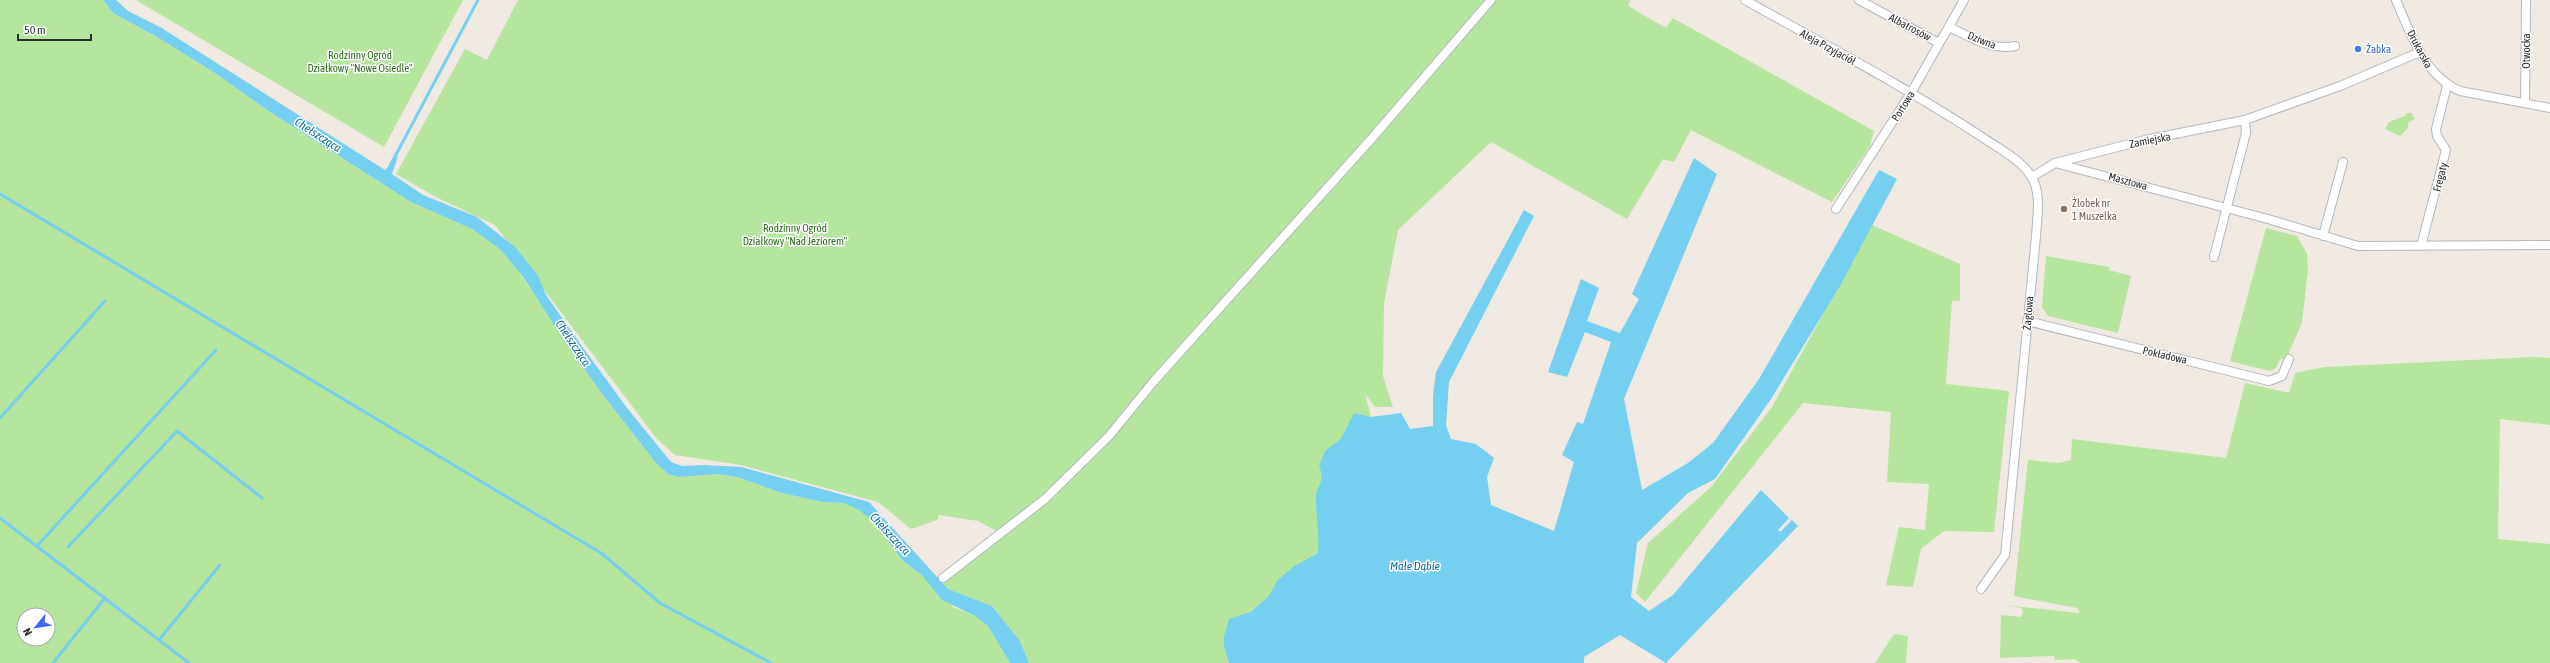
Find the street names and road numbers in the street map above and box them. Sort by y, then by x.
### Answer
street label: Albatrosów [1887,11,1933,43]
street label: Aleja Przyjaciół [1798,27,1858,67]
street label: Drukarska [2405,28,2435,70]
street label: Dziwna [1966,29,1998,51]
street label: Otwocka [2520,33,2532,69]
street label: Portowa [1889,89,1917,123]
street label: Zamiejska [2128,130,2172,150]
street label: Fregaty [2431,161,2450,193]
street label: Masztowa [2107,170,2149,192]
street label: Żaglowa [2021,295,2035,331]
street label: Pokładowa [2142,344,2188,366]

